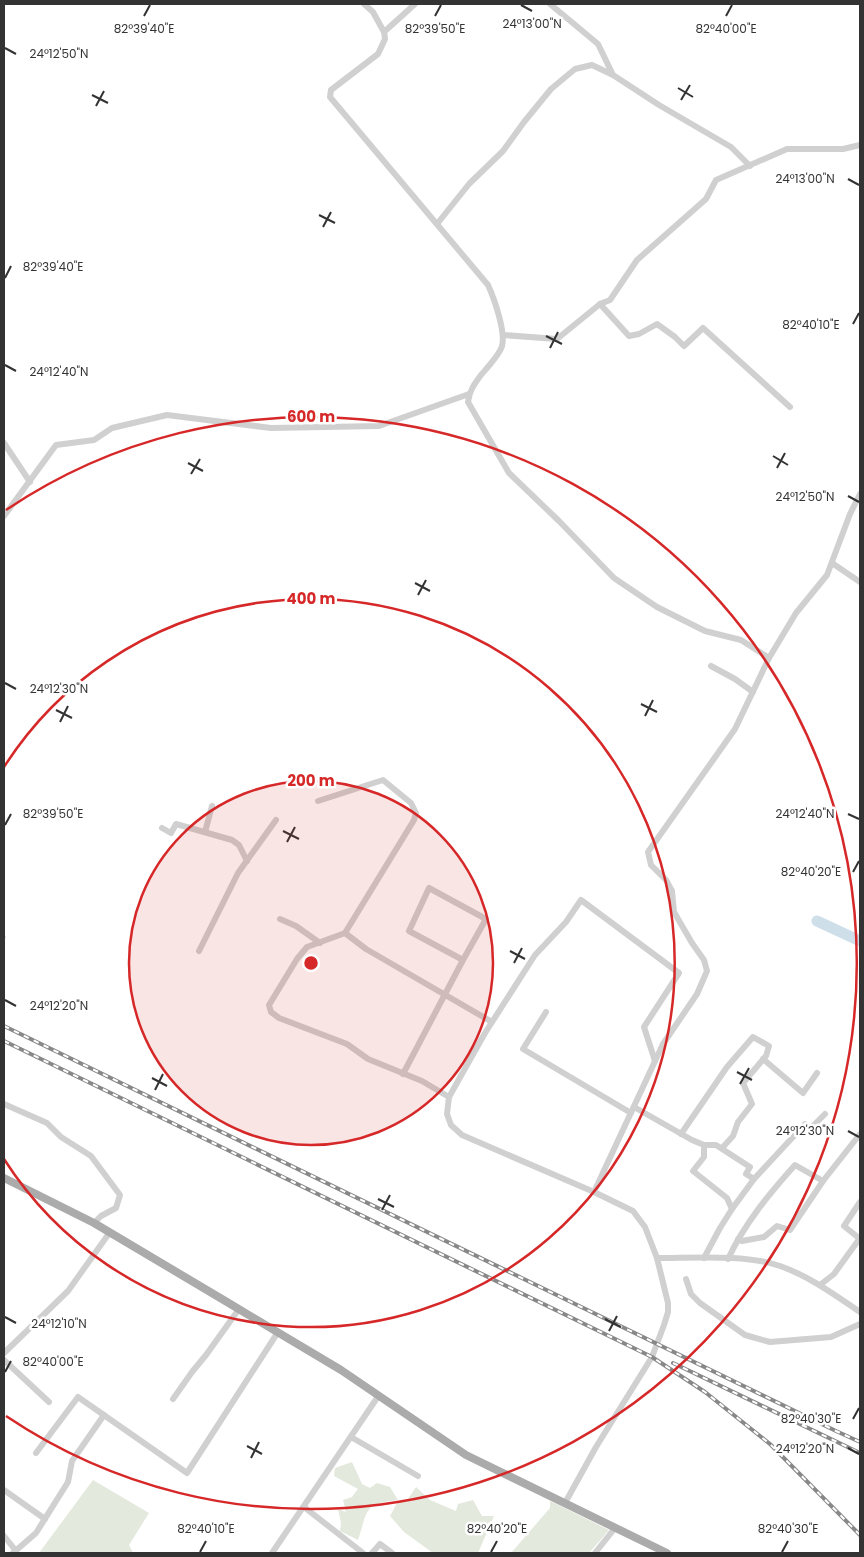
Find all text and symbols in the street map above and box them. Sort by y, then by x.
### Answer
text: 24°13'00"N [502,15,562,32]
text: 82°39'40"E [114,20,174,37]
text: 82°39'50"E [405,20,465,37]
text: 82°40'00"E [695,20,757,37]
text: 24°12'50"N [29,45,89,62]
text: 24°13'00"N [775,170,835,187]
text: 82°39'40"E [23,258,83,275]
text: 82°40'10"E [782,316,840,333]
text: 24°12'40"N [29,363,89,380]
text: 600 m [287,406,335,427]
text: 24°12'50"N [775,488,835,505]
text: 400 m [287,588,336,609]
text: 24°12'30"N [30,680,88,697]
text: 200 m [287,770,335,791]
text: 82°39'50"E [23,805,83,822]
text: 24°12'40"N [775,805,835,822]
text: 82°40'20"E [781,863,841,880]
centre of rings [302,954,320,972]
text: 24°12'20"N [30,997,88,1014]
text: 24°12'30"N [776,1122,834,1139]
text: 24°12'10"N [31,1315,87,1332]
text: 82°40'00"E [22,1353,84,1370]
text: 82°40'30"E [781,1410,841,1427]
text: 24°12'20"N [776,1440,834,1457]
text: 82°40'10"E [177,1520,235,1537]
text: 82°40'20"E [467,1520,527,1537]
text: 82°40'30"E [758,1520,818,1537]

